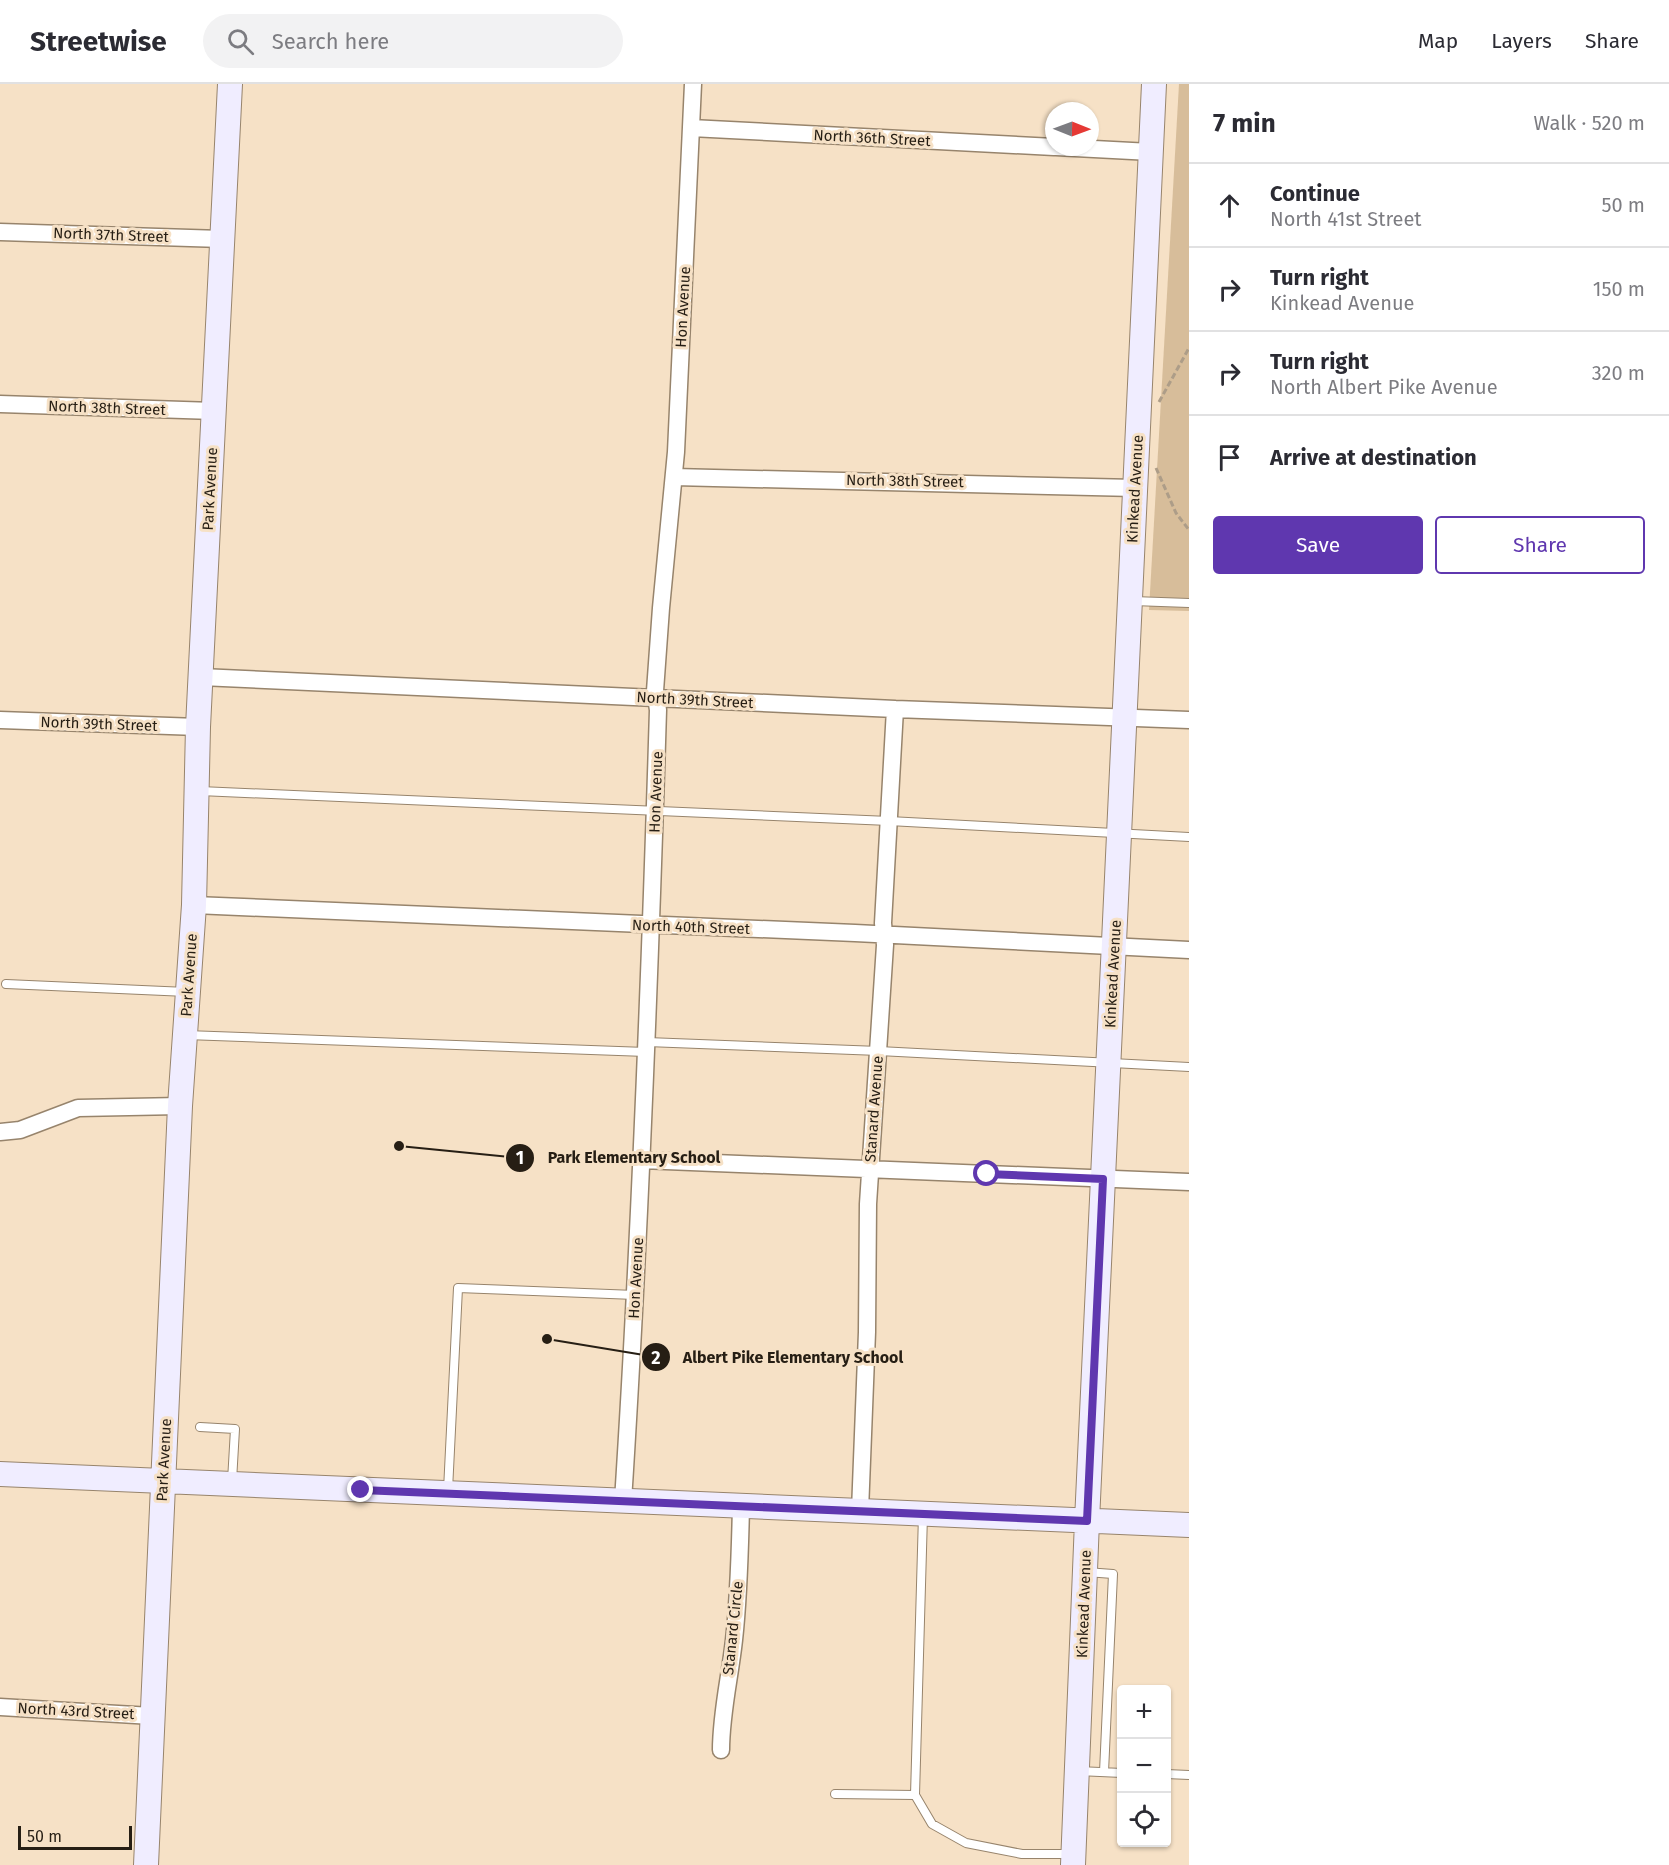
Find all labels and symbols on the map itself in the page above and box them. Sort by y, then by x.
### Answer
north arrow [1045,102,1099,156]
street label: North 36th Street [813,126,932,150]
street label: North 37th Street [53,224,170,246]
street label: Hon Avenue [672,266,694,348]
street label: North 38th Street [48,397,167,419]
street label: Kinkead Avenue [1123,434,1147,544]
street label: Park Avenue [199,447,221,531]
street label: North 38th Street [846,471,965,491]
street label: North 39th Street [636,688,754,712]
street label: North 39th Street [40,713,158,735]
street label: Hon Avenue [646,751,666,833]
street label: North 40th Street [632,916,751,938]
street label: Kinkead Avenue [1101,919,1125,1029]
street label: Park Avenue [177,933,201,1017]
street label: Stanard Avenue [861,1055,887,1163]
callout: Park Elementary School [505,1141,732,1175]
text: 1 [516,1147,524,1169]
text: Park Elementary School [548,1148,721,1167]
route start [973,1160,999,1186]
street label: Hon Avenue [625,1237,647,1319]
callout: Albert Pike Elementary School [641,1340,915,1374]
text: 2 [651,1347,661,1369]
text: Albert Pike Elementary School [682,1348,903,1367]
street label: Park Avenue [153,1418,175,1502]
route end [347,1476,373,1502]
street label: Kinkead Avenue [1073,1550,1095,1658]
street label: Stanard Circle [719,1580,747,1676]
street label: North 43rd Street [17,1699,136,1723]
scale bar [18,1823,132,1850]

